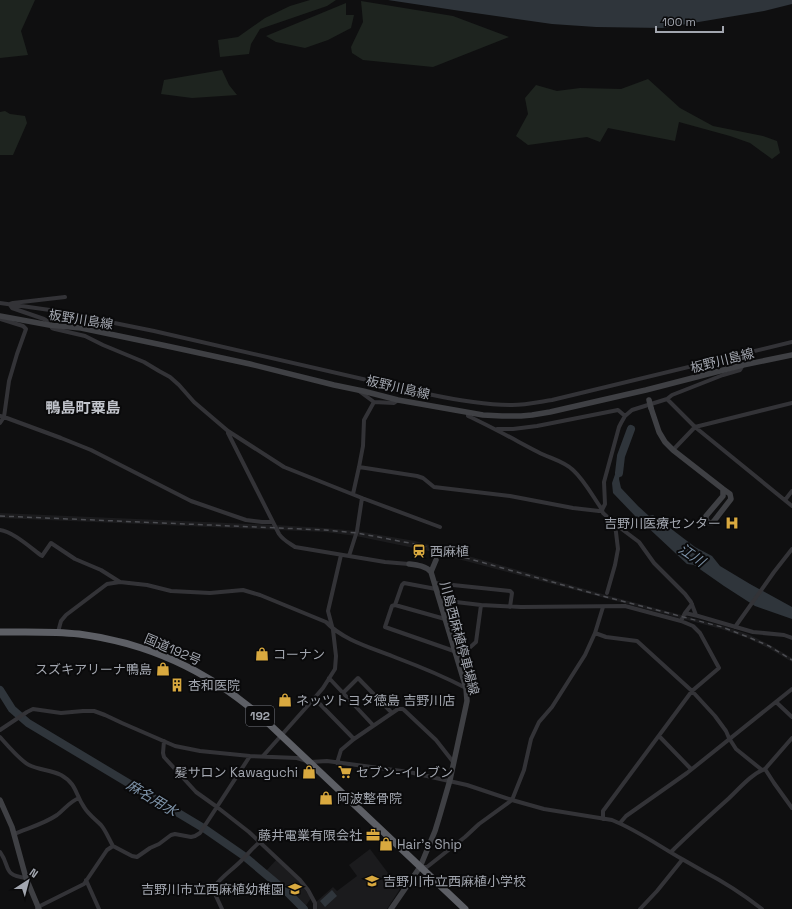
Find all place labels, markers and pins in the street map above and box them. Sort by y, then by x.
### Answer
place label: 吉野川医療センター [604,515,721,532]
hospital icon: 吉野川医療センター [724,515,740,531]
station icon: 西麻植 [411,543,427,559]
place label: 西麻植 [430,543,469,560]
shop icon: コーナン [254,646,270,662]
place label: コーナン [273,646,325,663]
place label: スズキアリーナ鴨島 [35,661,152,678]
shop icon: スズキアリーナ鴨島 [155,661,171,677]
building icon: 杏和医院 [169,677,185,693]
place label: 杏和医院 [188,677,240,694]
shop icon: ネッツトヨタ徳島 吉野川店 [277,692,293,708]
place label: ネッツトヨタ徳島 吉野川店 [296,692,455,709]
place label: 髪サロン Kawaguchi [175,764,298,781]
shop icon: 髪サロン Kawaguchi [301,764,317,780]
supermarket icon: セブン-イレブン [337,764,353,780]
place label: セブン-イレブン [356,764,453,781]
shop icon: 阿波整骨院 [318,790,334,806]
place label: 阿波整骨院 [337,790,402,807]
place label: 藤井電業有限会社 [258,827,362,844]
office icon: 藤井電業有限会社 [365,827,381,843]
shop icon: Hair's Ship [378,836,394,852]
place label: Hair's Ship [397,836,462,853]
school or university icon: 吉野川市立西麻植小学校 [364,873,380,889]
place label: 吉野川市立西麻植小学校 [383,873,526,890]
place label: 吉野川市立西麻植幼稚園 [141,881,284,898]
school or university icon: 吉野川市立西麻植幼稚園 [287,881,303,897]

